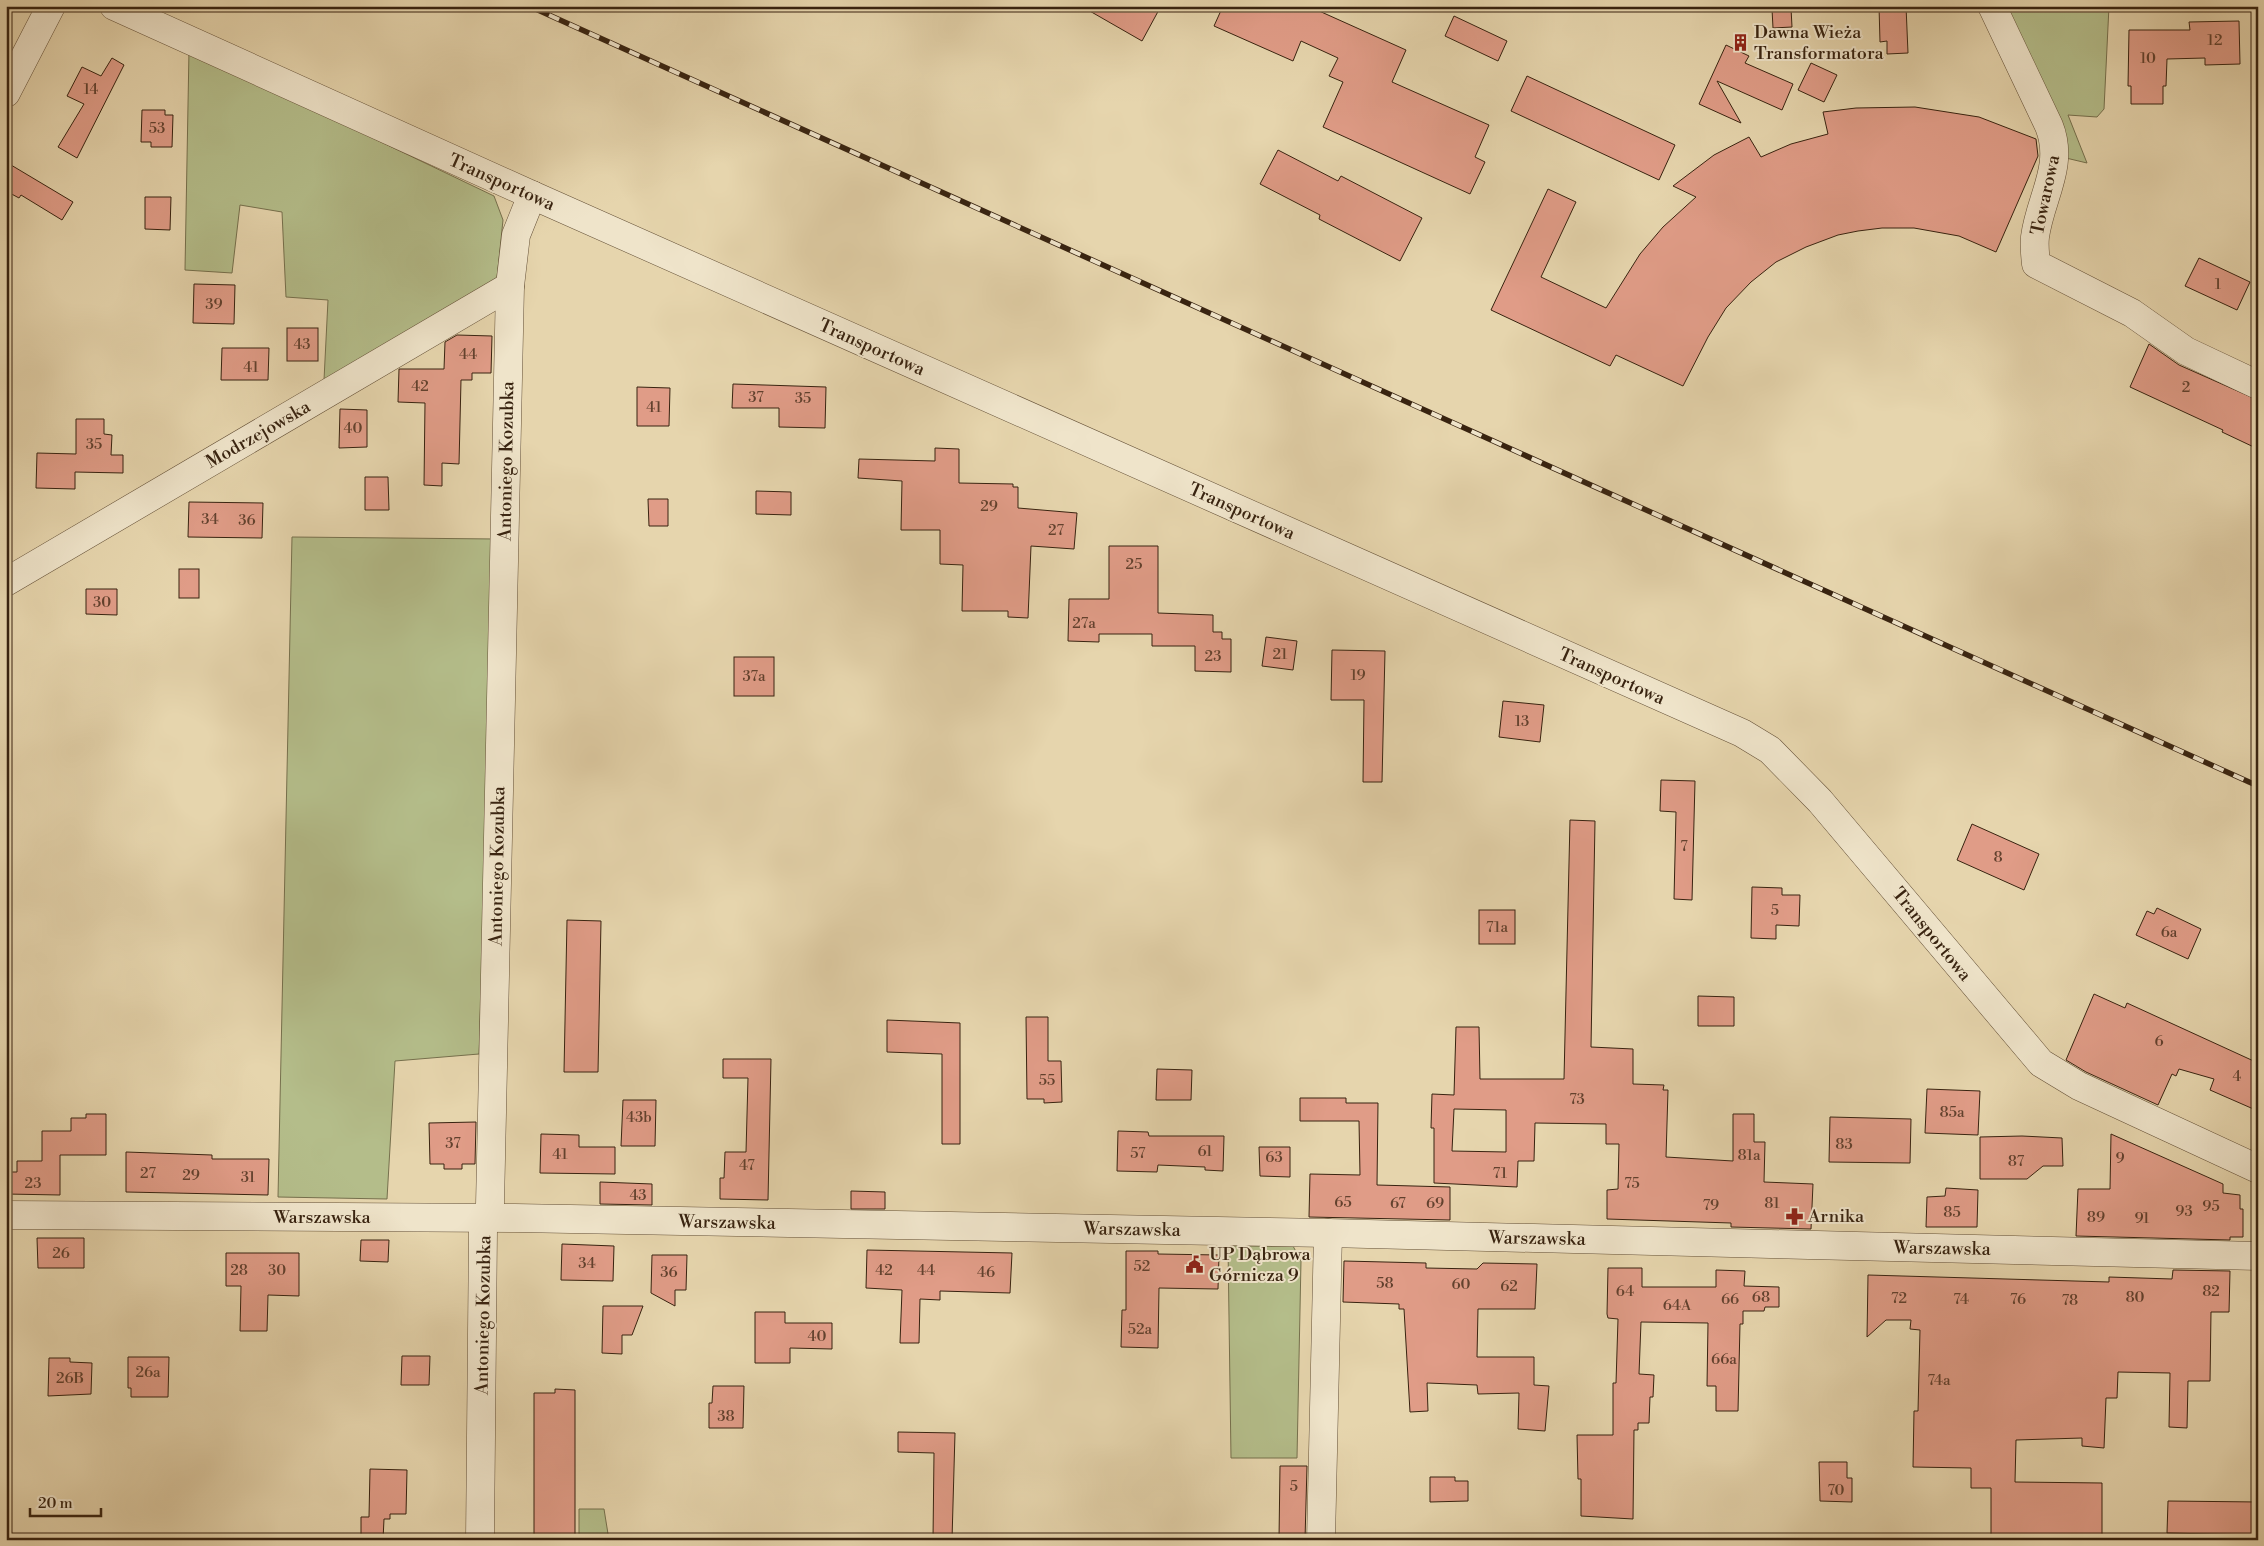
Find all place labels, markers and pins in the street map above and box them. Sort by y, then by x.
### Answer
place label: Dawna Wieża Transformatora [1754,21,1885,65]
building icon: Dawna Wieża Transformatora [1730,32,1750,52]
place label: Arnika [1807,1205,1865,1228]
pharmacy icon: Arnika [1784,1206,1804,1226]
place label: UP Dąbrowa Górnicza 9 [1209,1243,1312,1287]
public building icon: UP Dąbrowa Górnicza 9 [1185,1254,1205,1274]

